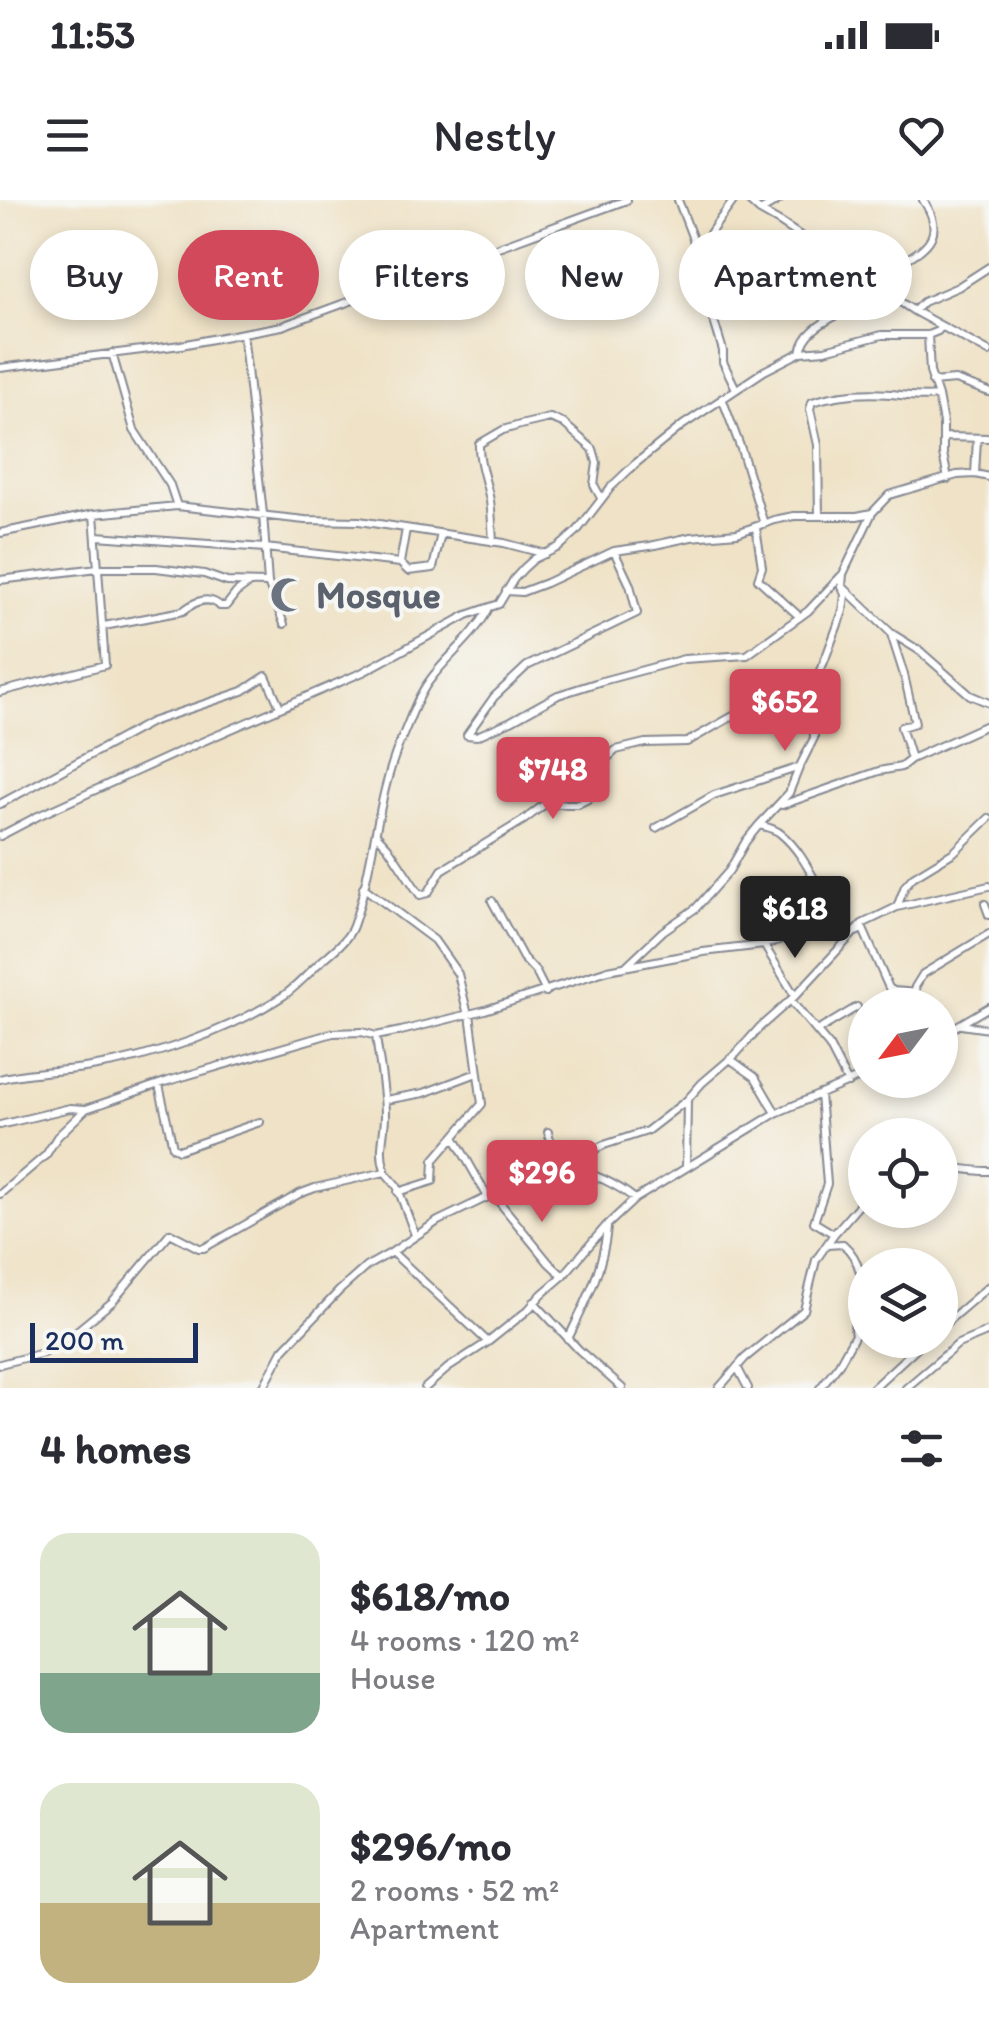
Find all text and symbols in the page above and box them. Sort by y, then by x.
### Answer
text: 11:53 [50,12,135,58]
icon: menu [40,108,95,163]
text: Nestly [433,108,556,162]
icon: heart [894,108,949,163]
chip: Buy [30,230,158,320]
chip: Rent [178,230,319,320]
chip: Filters [339,230,505,320]
chip: New [525,230,659,320]
chip: Apartment [679,230,912,320]
place label: Mosque [316,572,441,618]
mosque icon: Mosque [269,576,307,614]
pin: $652 [726,669,844,754]
text: $652 [752,682,818,720]
pin: $748 [494,737,612,822]
text: $748 [519,750,587,788]
pin: $618 [736,876,854,961]
text: $618 [762,889,828,927]
north arrow [848,988,958,1098]
map controls [848,988,958,1358]
button: locate [848,1118,958,1228]
pin: $296 [483,1140,601,1225]
text: $296 [509,1153,575,1191]
button: layers [848,1248,958,1358]
scale bar [30,1318,198,1362]
text: 200 m [45,1323,124,1357]
icon: filters [894,1421,949,1476]
text: 4 homes [40,1423,191,1474]
text: $618/mo [350,1570,510,1621]
icon: home [120,1573,240,1693]
text: 4 rooms · 120 m² [350,1621,580,1659]
text: House [350,1659,436,1697]
text: $296/mo [350,1820,512,1871]
icon: home [120,1823,240,1943]
text: 2 rooms · 52 m² [350,1871,559,1909]
text: Apartment [350,1909,499,1947]

